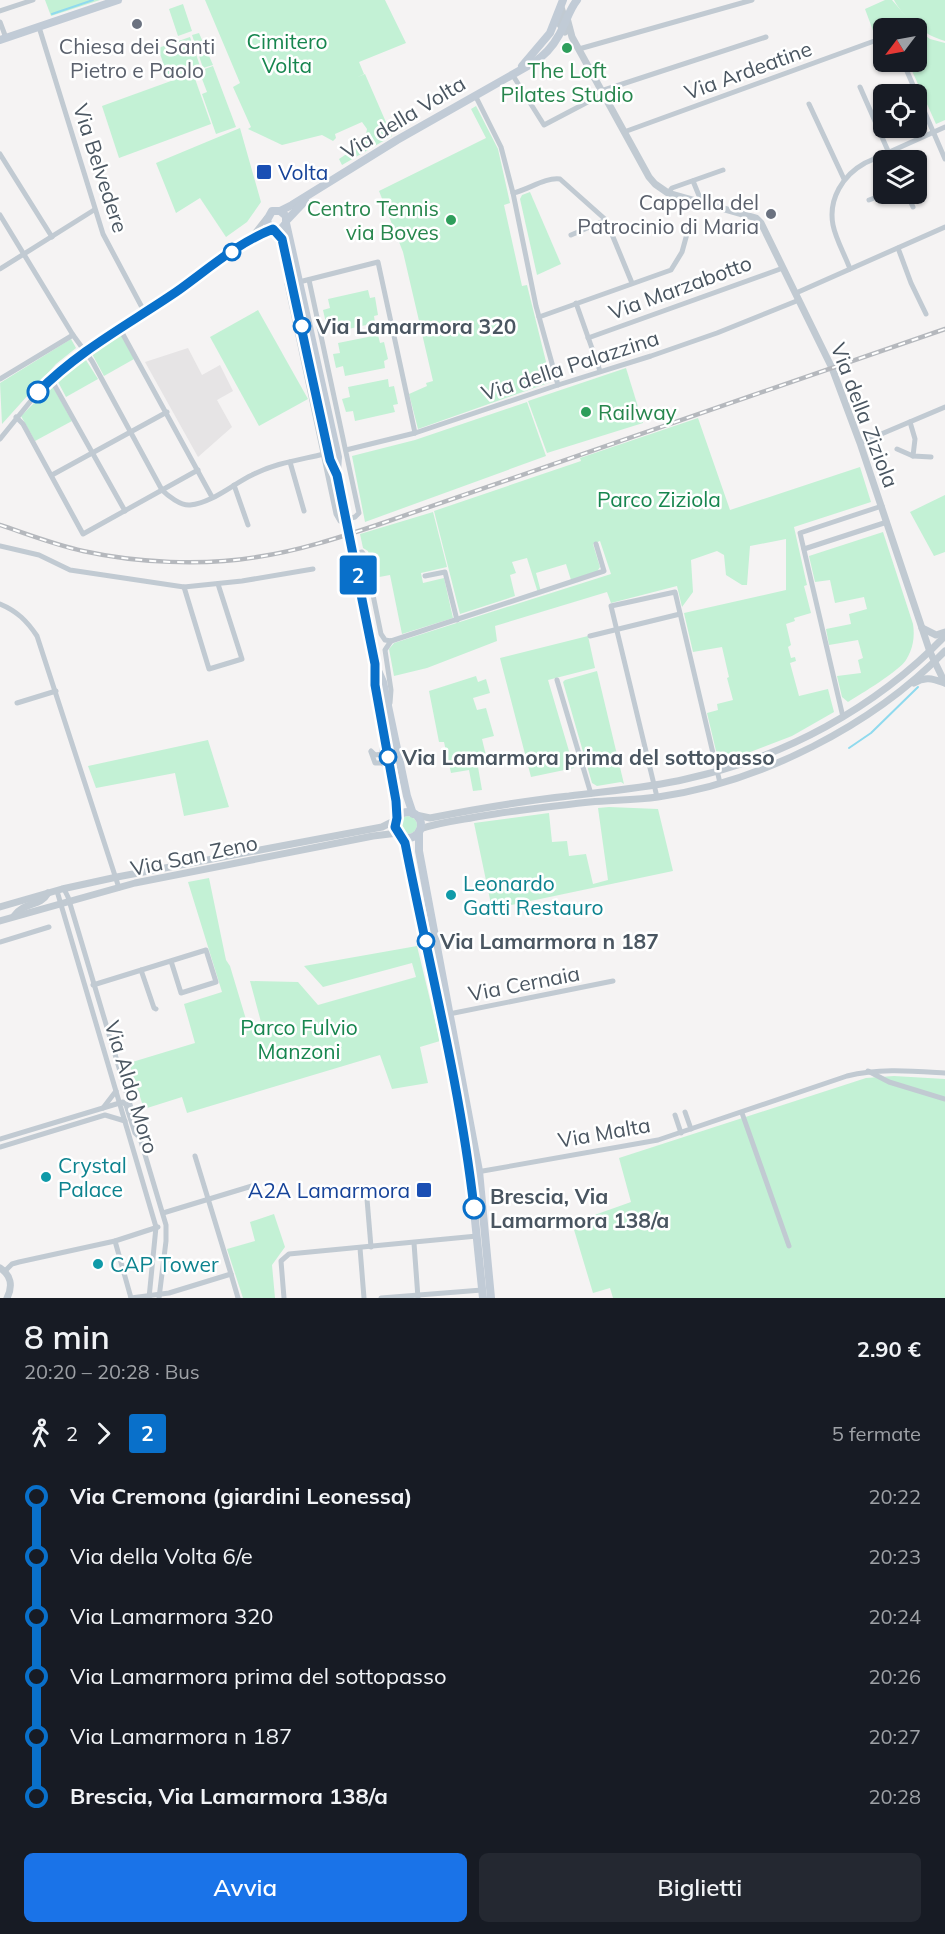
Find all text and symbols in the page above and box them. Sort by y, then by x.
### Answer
marker: Chiesa dei Santi Pietro e Paolo [130,17,144,31]
north arrow [873,18,927,72]
map controls [873,18,927,204]
park label: Cimitero Volta [247,28,327,78]
place label: Chiesa dei Santi Pietro e Paolo [59,33,215,83]
street label: Via Ardeatine [681,35,815,105]
marker: The Loft Pilates Studio [560,41,574,55]
place label: The Loft Pilates Studio [501,57,633,107]
street label: Via della Volta [336,70,470,164]
button: locate [873,84,927,138]
street label: Via Belvedere [68,100,134,236]
button: layers [873,150,927,204]
place label: Volta [278,159,328,185]
marker: Volta [255,163,273,181]
place label: Cappella del Patrocinio di Maria [577,189,759,239]
place label: Centro Tennis via Boves [307,195,439,245]
marker: Cappella del Patrocinio di Maria [764,207,778,221]
marker: Centro Tennis via Boves [444,213,458,227]
unlabelled marker [223,243,241,261]
street label: Via Marzabotto [605,249,755,325]
place label: Via Lamarmora 320 [315,313,516,339]
marker: Via Lamarmora 320 [293,317,311,335]
street label: Via della Palazzina [478,324,662,406]
street label: Via della Ziziola [825,339,905,491]
unlabelled marker [27,381,49,403]
place label: Railway [598,399,677,425]
marker: Railway [579,405,593,419]
park label: Parco Ziziola [597,486,721,512]
line badge: 2 [338,556,378,594]
text: 2 [352,562,364,588]
place label: Via Lamarmora prima del sottopasso [401,744,775,770]
marker: Via Lamarmora prima del sottopasso [379,748,397,766]
street label: Via San Zeno [128,829,260,881]
place label: Leonardo Gatti Restauro [463,870,603,920]
marker: Leonardo Gatti Restauro [444,888,458,902]
place label: Via Lamarmora n 187 [439,928,659,954]
marker: Via Lamarmora n 187 [417,932,435,950]
street label: Via Cernaia [466,959,582,1007]
park label: Parco Fulvio Manzoni [240,1014,358,1064]
street label: Via Aldo Moro [99,1017,165,1157]
street label: Via Malta [556,1111,652,1153]
place label: Crystal Palace [58,1152,127,1202]
marker: Crystal Palace [39,1170,53,1184]
place label: A2A Lamarmora [248,1177,410,1203]
marker: A2A Lamarmora [415,1181,433,1199]
place label: Brescia, Via Lamarmora 138/a [490,1183,669,1233]
marker: Brescia, Via Lamarmora 138/a [463,1197,485,1219]
place label: CAP Tower [110,1251,219,1277]
marker: CAP Tower [91,1257,105,1271]
text: 8 min [24,1316,110,1357]
text: 2.90 € [857,1335,921,1363]
text: 20:20 – 20:28 · Bus [24,1359,200,1384]
icon: walk [24,1417,57,1450]
icon: forward [87,1417,120,1450]
text: 2 [141,1420,154,1446]
text: 2 [66,1421,78,1446]
text: 5 fermate [832,1421,921,1446]
text: Via Cremona (giardini Leonessa) [70,1482,412,1510]
text: 20:22 [868,1484,921,1509]
text: Via della Volta 6/e [70,1542,253,1570]
text: 20:23 [868,1544,921,1569]
text: Via Lamarmora 320 [70,1602,274,1630]
text: 20:24 [868,1604,921,1629]
text: Via Lamarmora prima del sottopasso [70,1662,446,1690]
text: 20:26 [868,1664,921,1689]
text: Via Lamarmora n 187 [70,1722,292,1750]
text: 20:27 [868,1724,921,1749]
text: Brescia, Via Lamarmora 138/a [70,1782,388,1810]
text: 20:28 [868,1784,921,1809]
button: Avvia [24,1853,467,1922]
button: Biglietti [479,1853,921,1922]

